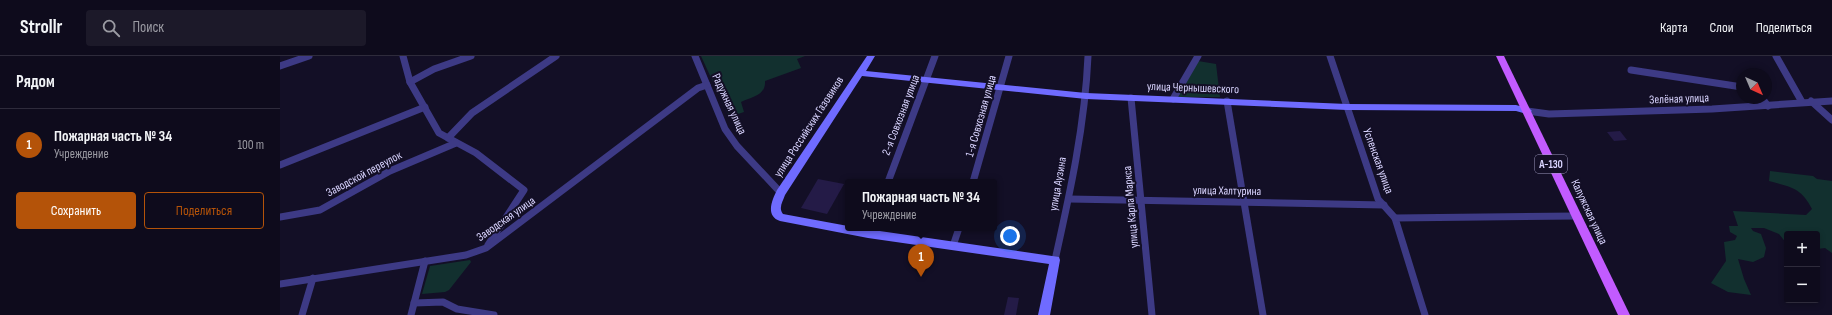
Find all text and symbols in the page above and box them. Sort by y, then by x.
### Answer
search box [86,10,366,46]
text: Strollr [20,16,62,39]
icon: search [100,17,122,39]
text: Поиск [132,18,164,37]
text: Карта [1660,19,1688,36]
text: Слои [1710,19,1734,36]
text: Поделиться [1756,19,1812,36]
north arrow [1736,68,1772,104]
street label: Радужная улица [708,71,750,137]
text: Рядом [16,72,55,92]
street label: 2-я Совхозная улица [879,72,923,157]
street label: улица Российских Газовиков [771,73,847,180]
street label: 1-я Совхозная улица [962,73,1000,159]
street label: улица Чернышевского [1147,79,1239,97]
street label: Зелёная улица [1649,90,1710,108]
street label: Успенская улица [1359,126,1397,196]
text: Пожарная часть № 34 [54,127,172,146]
text: 1 [26,137,32,153]
text: 100 m [237,137,264,153]
text: Учреждение [54,146,109,162]
street label: Заводской переулок [324,148,405,200]
road number: А-130 [1535,155,1567,173]
street label: улица Аузина [1046,156,1070,212]
street label: улица Карла Маркса [1120,165,1142,249]
street label: Калужская улица [1567,177,1611,247]
popup [845,179,997,231]
street label: улица Халтурина [1193,183,1262,199]
text: Пожарная часть № 34 [862,188,980,207]
button: Сохранить [16,192,136,229]
button: Поделиться [144,192,264,229]
street label: Заводская улица [474,193,539,245]
text: Учреждение [862,207,917,223]
your location [1000,226,1020,246]
map controls [1784,231,1820,303]
button: + [1784,231,1820,267]
pin: 1 [908,244,934,277]
button: − [1784,267,1820,303]

